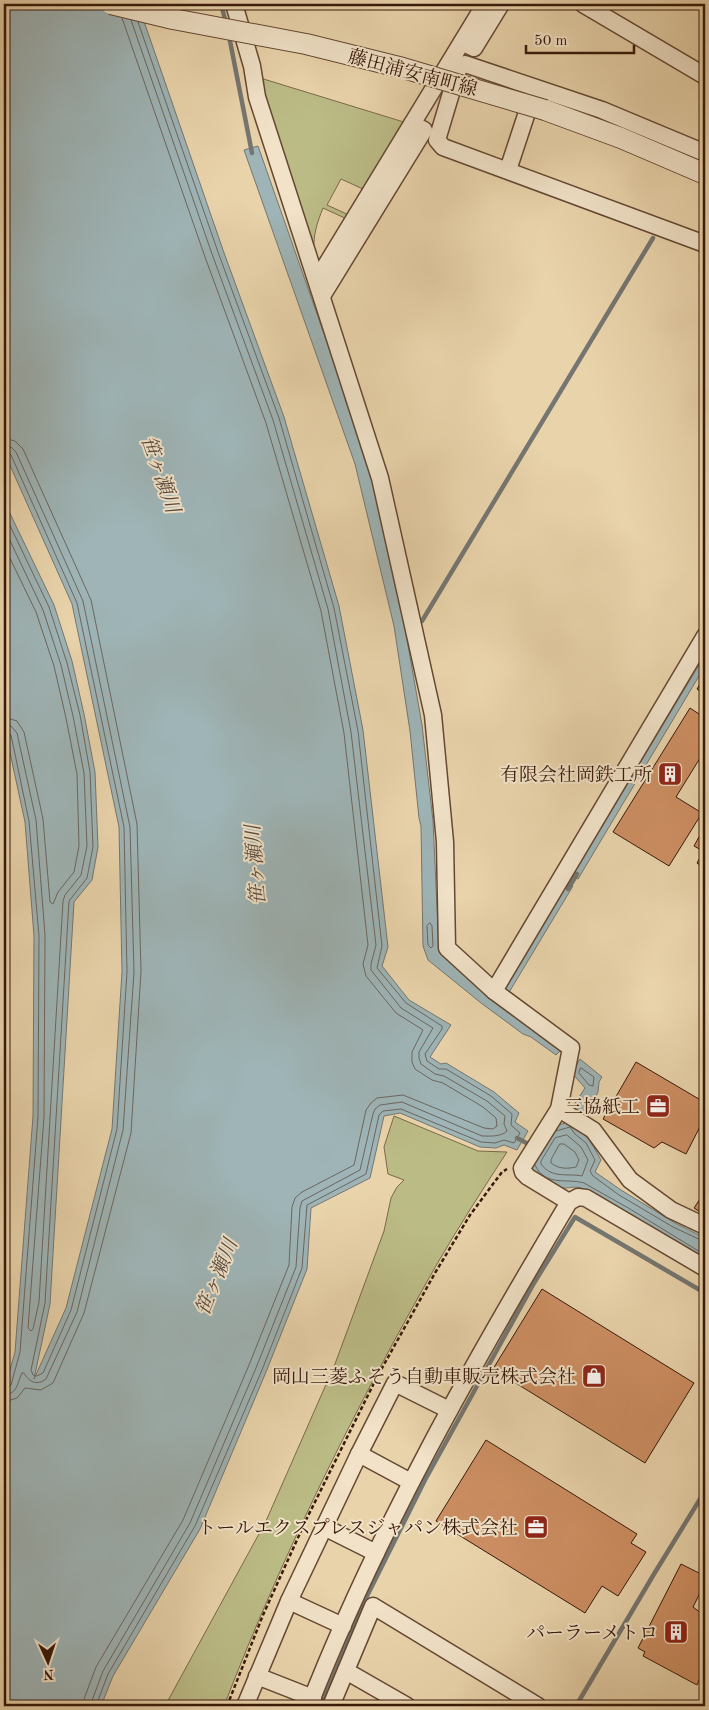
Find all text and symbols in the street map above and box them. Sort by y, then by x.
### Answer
scale bar [526,22,634,54]
text: 50 m [534,34,568,49]
street label: 藤田浦安南町線 [346,45,480,101]
water label: 笹ヶ瀬川 [137,433,184,518]
building icon: 有限会社岡鉄工所 [657,761,683,787]
place label: 有限会社岡鉄工所 [500,764,652,786]
water label: 笹ヶ瀬川 [242,822,270,906]
office icon: 三協紙工 [645,1093,671,1119]
place label: 三協紙工 [564,1097,640,1118]
water label: 笹ヶ瀬川 [192,1234,243,1319]
shop icon: 岡山三菱ふそう自動車販売株式会社 [581,1363,607,1389]
place label: 岡山三菱ふそう自動車販売株式会社 [272,1366,576,1388]
office icon: トールエクスプレスジャパン株式会社 [523,1514,549,1540]
place label: トールエクスプレスジャパン株式会社 [197,1517,518,1539]
building icon: パーラーメトロ [663,1619,689,1645]
place label: パーラーメトロ [526,1624,658,1644]
north arrow [22,1638,72,1688]
text: N [43,1667,54,1681]

